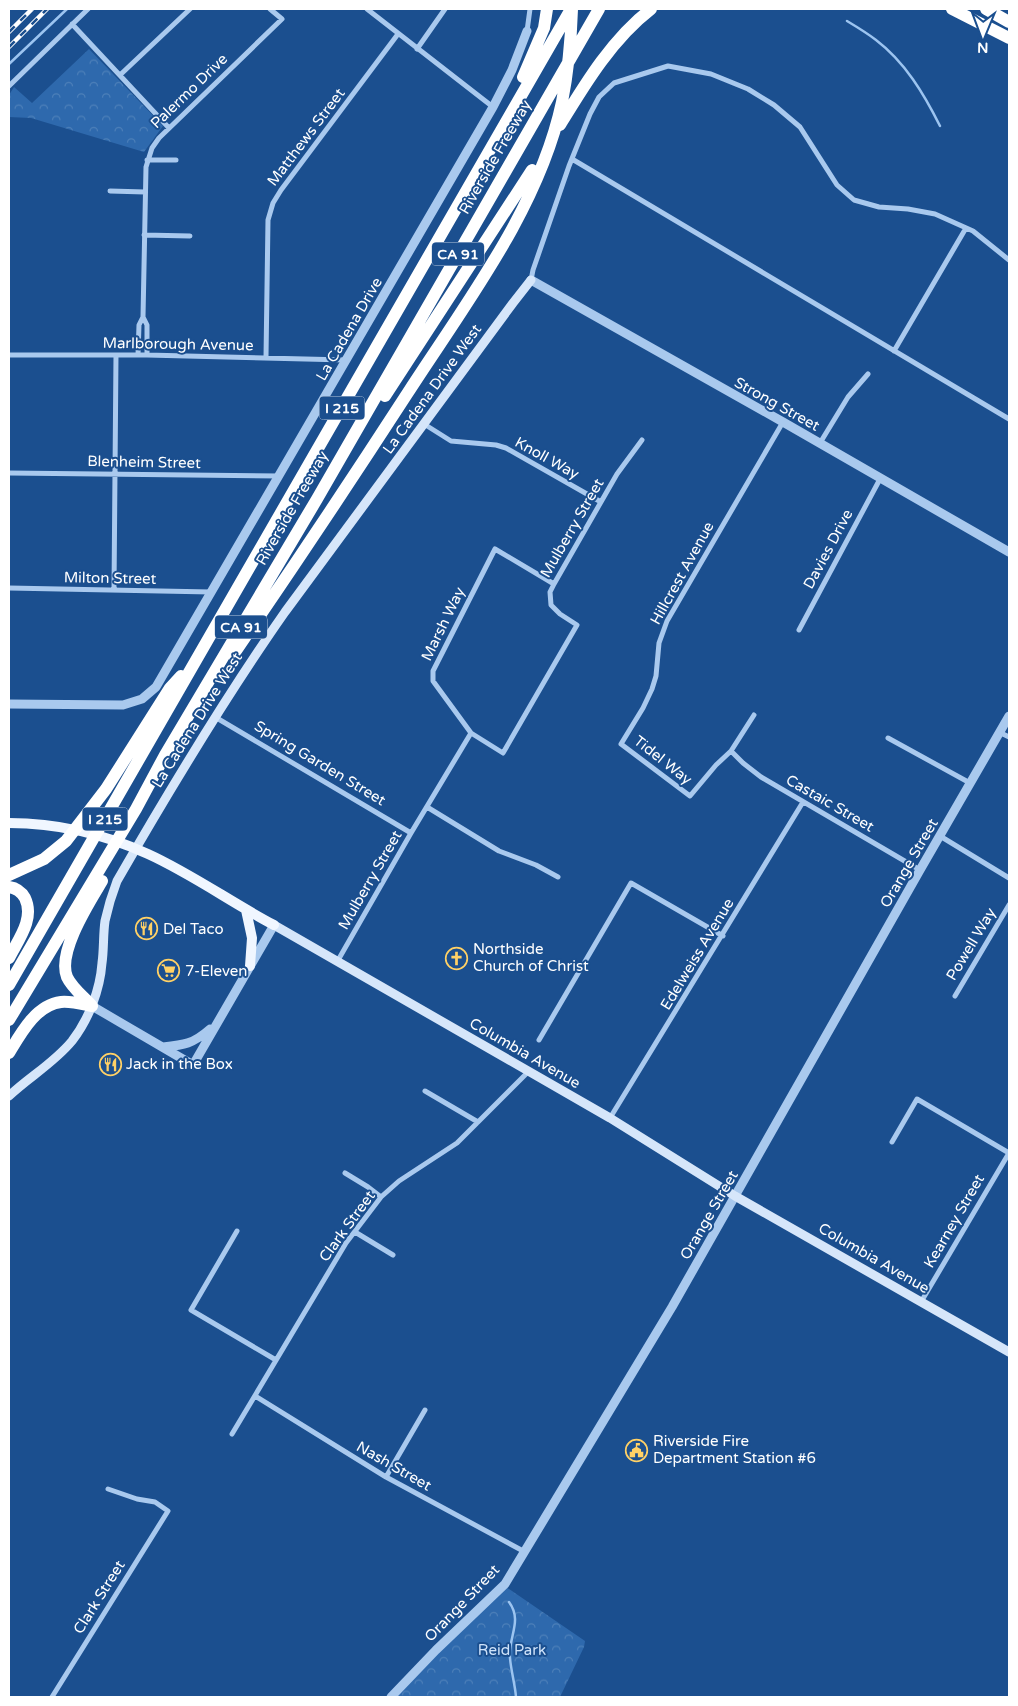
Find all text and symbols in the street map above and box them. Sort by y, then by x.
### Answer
north arrow [958,10,1008,60]
text: N [977,39,989,56]
street label: Palermo Drive [147,50,231,132]
street label: Matthews Street [263,84,349,189]
street label: Riverside Freeway [455,97,535,217]
road number: CA 91 [432,242,484,266]
street label: La Cadena Drive [312,274,386,384]
street label: La Cadena Drive West [379,320,485,457]
street label: Marlborough Avenue [102,334,254,354]
street label: Strong Street [731,373,823,435]
road number: I 215 [320,396,364,419]
street label: Knoll Way [512,433,582,483]
street label: Riverside Freeway [252,448,332,568]
street label: Blenheim Street [87,452,201,472]
street label: Mulberry Street [536,475,608,581]
street label: Davies Drive [799,506,857,592]
street label: Hillcrest Avenue [646,518,718,628]
street label: Milton Street [64,568,157,588]
street label: Marsh Way [417,584,469,664]
road number: CA 91 [215,616,267,638]
street label: La Cadena Drive West [148,649,246,791]
street label: Spring Garden Street [251,717,389,809]
street label: Tidel Way [630,732,696,788]
street label: Castaic Street [783,771,877,836]
road number: I 215 [82,808,128,831]
street label: Orange Street [876,815,942,911]
street label: Mulberry Street [334,827,406,933]
street label: Edelweiss Avenue [657,895,737,1013]
street label: Powell Way [942,904,1000,984]
restaurant icon: Del Taco [135,917,159,941]
place label: Del Taco [163,920,224,938]
place label: Northside Church of Christ [473,940,589,975]
church icon: Northside Church of Christ [445,946,469,970]
supermarket icon: 7-Eleven [157,959,181,983]
place label: 7-Eleven [185,962,247,980]
street label: Columbia Avenue [466,1014,584,1092]
restaurant icon: Jack in the Box [98,1052,122,1076]
place label: Jack in the Box [126,1055,233,1073]
street label: Orange Street [676,1167,742,1263]
street label: Kearney Street [920,1171,988,1271]
street label: Clark Street [315,1187,379,1265]
street label: Columbia Avenue [815,1219,933,1297]
place label: Riverside Fire Department Station #6 [653,1432,816,1467]
street label: Nash Street [353,1437,435,1495]
public building icon: Riverside Fire Department Station #6 [625,1438,649,1462]
street label: Clark Street [69,1557,129,1637]
street label: Orange Street [421,1561,503,1645]
park label: Reid Park [478,1641,546,1659]

